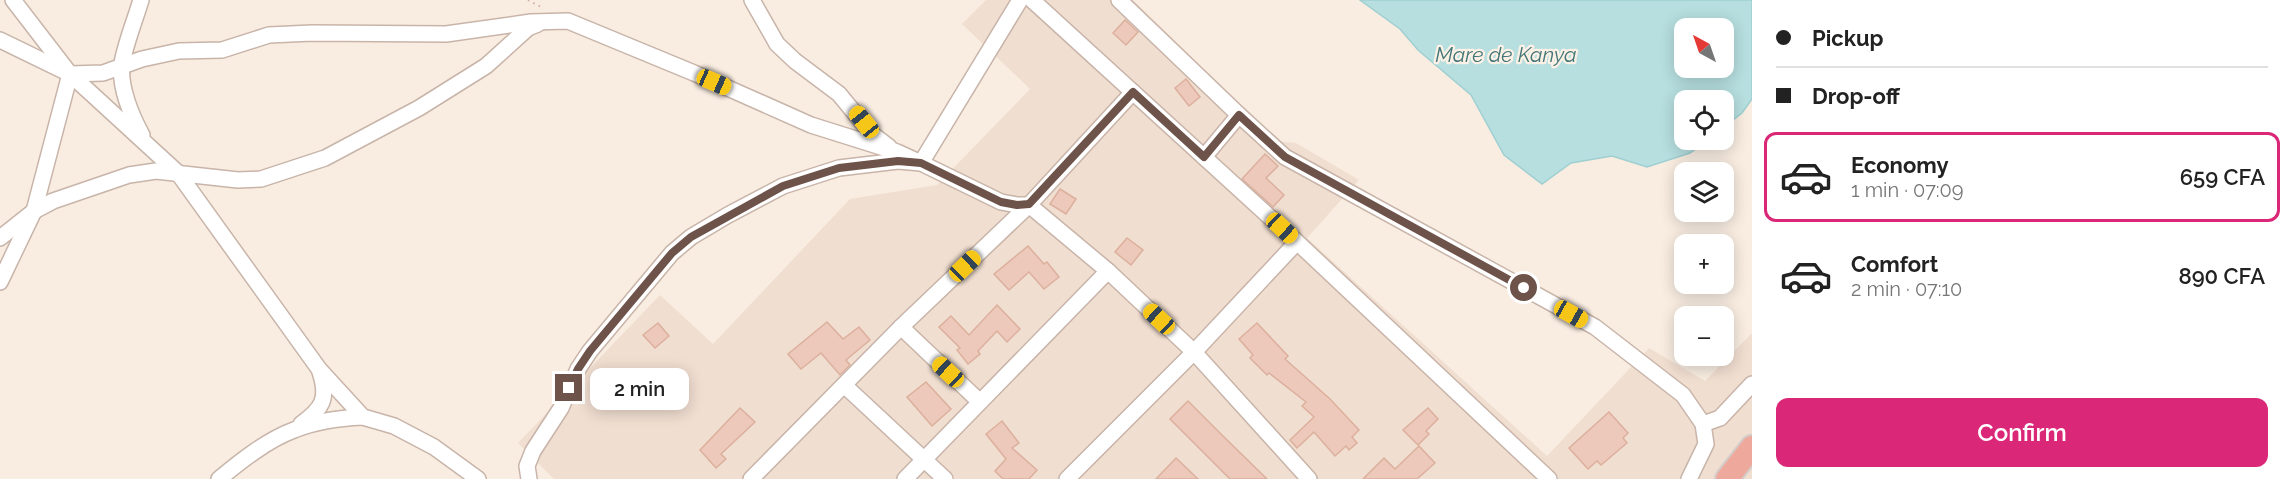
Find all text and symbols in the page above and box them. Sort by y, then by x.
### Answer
north arrow [1674,18,1734,78]
map controls [1674,18,1734,366]
text: Pickup [1812,25,1884,51]
water label: Mare de Kanya [1435,42,1577,67]
car [694,66,734,98]
text: Drop-off [1812,83,1900,109]
button: locate [1674,90,1734,150]
car [846,102,882,142]
icon: car [1779,150,1833,204]
text: Economy [1851,152,1949,178]
button: layers [1674,162,1734,222]
text: 659 CFA [2180,164,2265,190]
text: 1 min · 07:09 [1851,178,1964,202]
car [1263,209,1301,247]
button: + [1674,234,1734,294]
car [946,247,984,285]
icon: car [1779,249,1833,303]
text: Comfort [1851,251,1938,277]
text: 890 CFA [2178,263,2265,289]
route start [1510,274,1537,301]
text: 2 min · 07:10 [1851,277,1962,301]
car [1551,297,1591,331]
car [1140,300,1178,338]
button: − [1674,306,1734,366]
car [929,353,967,391]
callout: 2 min [590,367,689,409]
route end [555,374,582,401]
text: 2 min [614,377,665,401]
button: Confirm [1776,398,2268,467]

